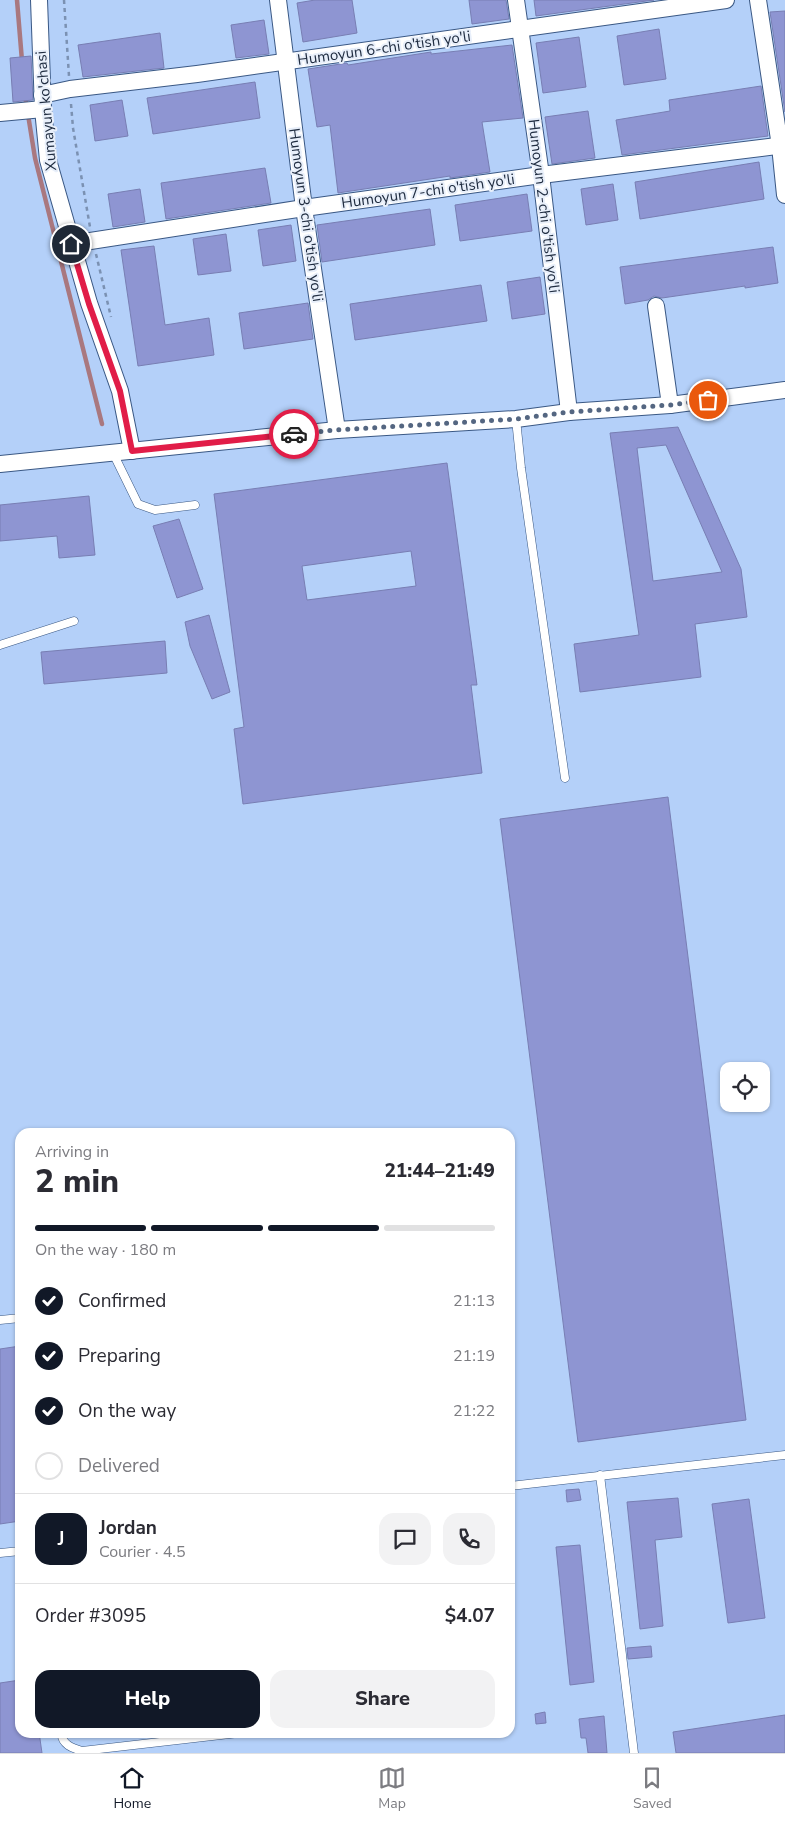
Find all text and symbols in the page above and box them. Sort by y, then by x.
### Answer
street label: Humoyun 6-chi o'tish yo'li [296,26,472,70]
street label: Xumayun ko'chasi [31,50,61,172]
street label: Humoyun 2-chi o'tish yo'li [523,118,565,294]
street label: Humoyun 3-chi o'tish yo'li [284,127,328,303]
street label: Humoyun 7-chi o'tish yo'li [340,169,516,213]
pin [50,223,92,265]
icon: home [57,230,85,258]
pin [687,379,729,421]
icon: bag [694,386,722,414]
courier [269,409,319,459]
icon: car [280,420,308,448]
map controls [720,1062,770,1112]
button: locate [720,1062,770,1112]
text: Arriving in [35,1141,109,1163]
text: 21:44–21:49 [384,1158,495,1184]
text: 2 min [35,1160,119,1203]
text: On the way · 180 m [35,1239,176,1261]
icon: check [35,1287,63,1315]
text: Confirmed [78,1288,166,1314]
text: 21:13 [453,1290,495,1312]
icon: check [35,1342,63,1370]
text: Preparing [78,1343,161,1369]
text: 21:19 [453,1345,495,1367]
icon: check [35,1397,63,1425]
text: On the way [78,1398,176,1424]
text: 21:22 [453,1400,495,1422]
text: Delivered [78,1453,160,1479]
button: chat [379,1513,431,1565]
button: phone [443,1513,495,1565]
text: Jordan [99,1515,157,1541]
text: J [58,1526,64,1552]
text: Courier · 4.5 [99,1541,185,1563]
text: Order #3095 [35,1603,146,1629]
text: $4.07 [445,1603,495,1629]
button: Help [35,1670,260,1728]
button: Share [270,1670,495,1728]
tab: Home [113,1764,151,1813]
tab: Map [378,1764,406,1813]
tab: Saved [633,1764,672,1813]

